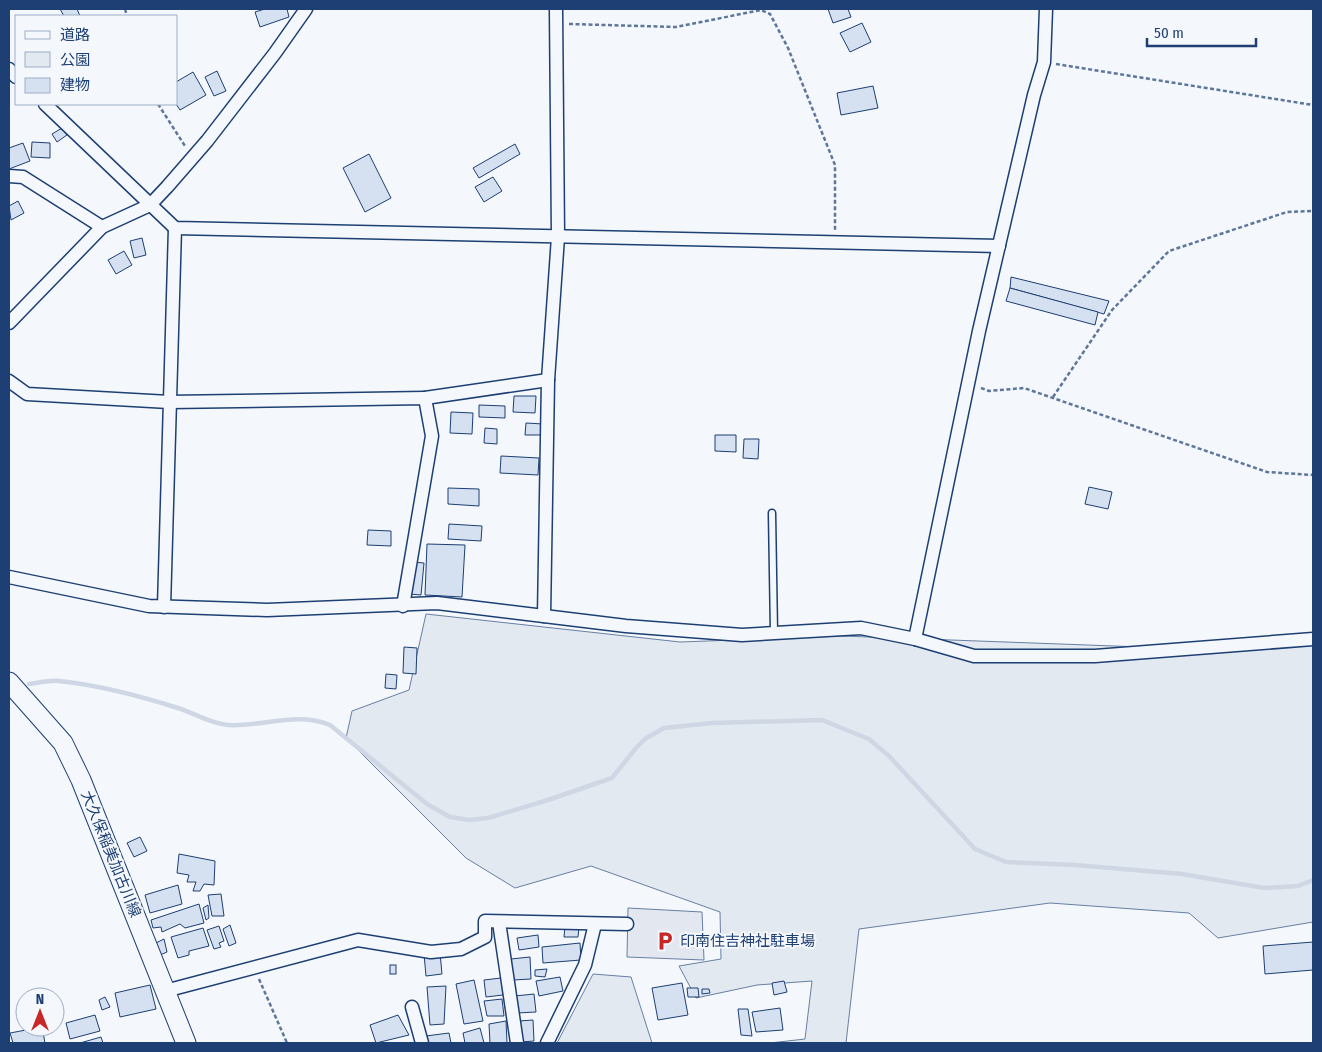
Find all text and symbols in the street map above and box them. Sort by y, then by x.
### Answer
legend [15,15,178,105]
scale bar [1147,15,1256,47]
text: 50 m [1154,24,1184,42]
text: 道路 [60,26,90,44]
text: 公園 [60,51,90,69]
text: 建物 [60,76,90,94]
street label: 大久保稲美加古川線 [77,788,145,920]
parking icon: 印南住吉神社駐車場 [654,930,676,952]
place label: 印南住吉神社駐車場 [680,932,815,950]
north arrow [15,987,65,1037]
text: N [36,991,44,1008]

